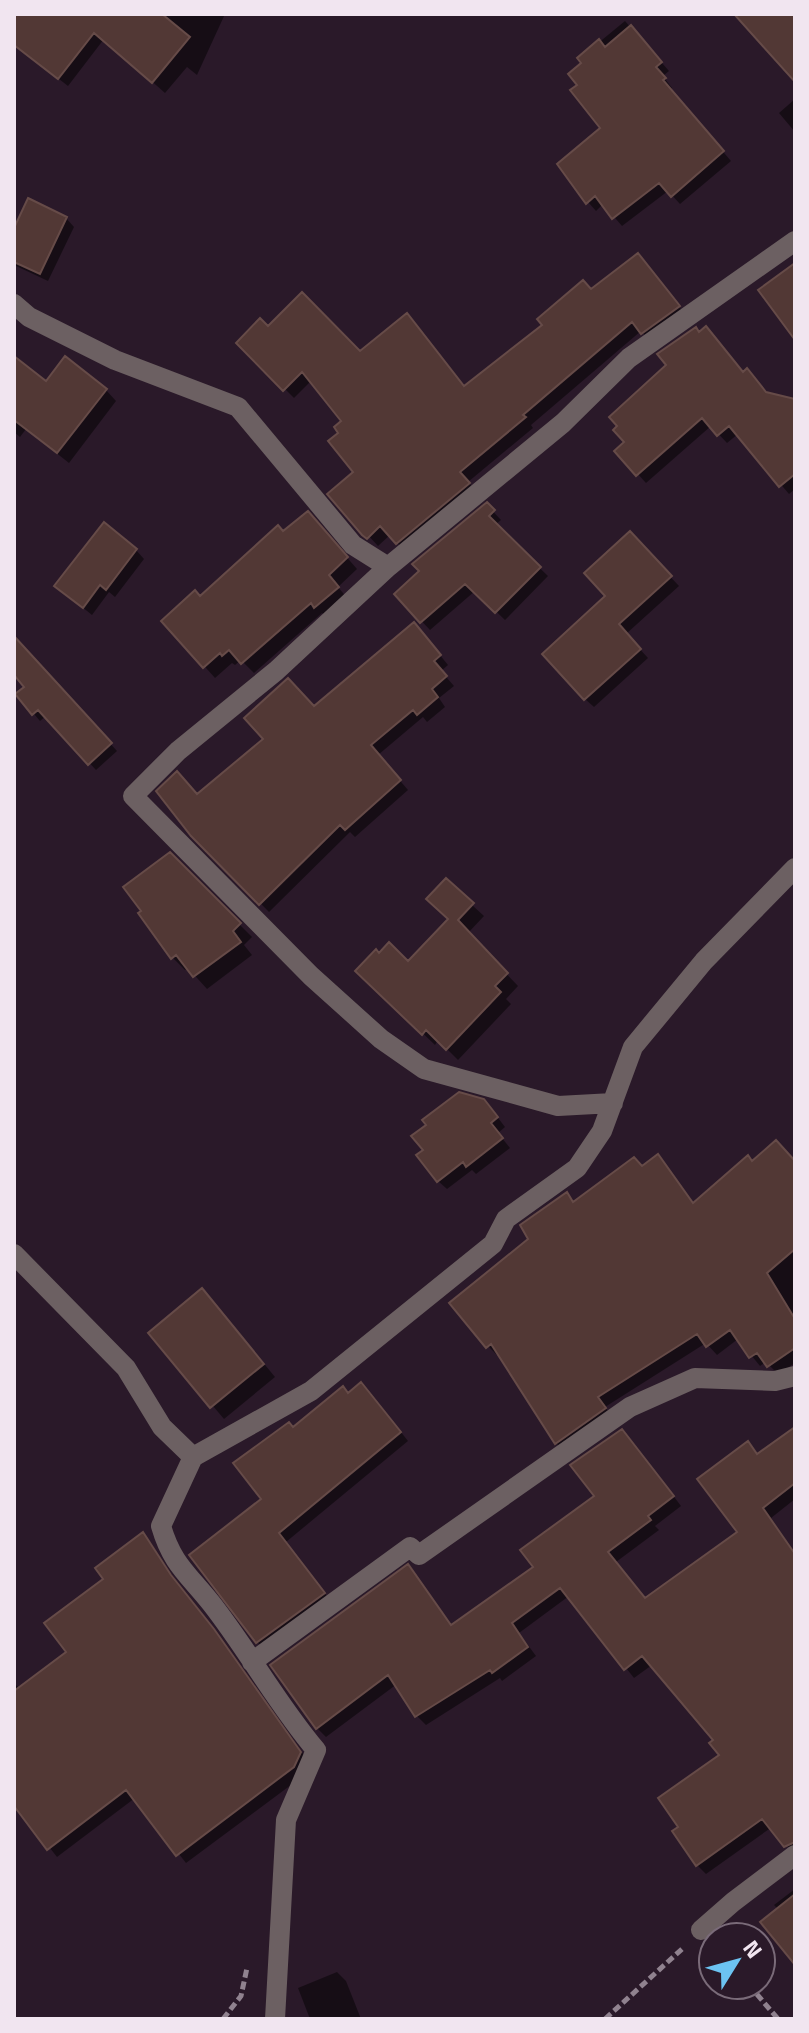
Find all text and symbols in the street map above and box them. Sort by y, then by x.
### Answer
north arrow [697,1921,777,2001]
text: N [735,1933,771,1965]

